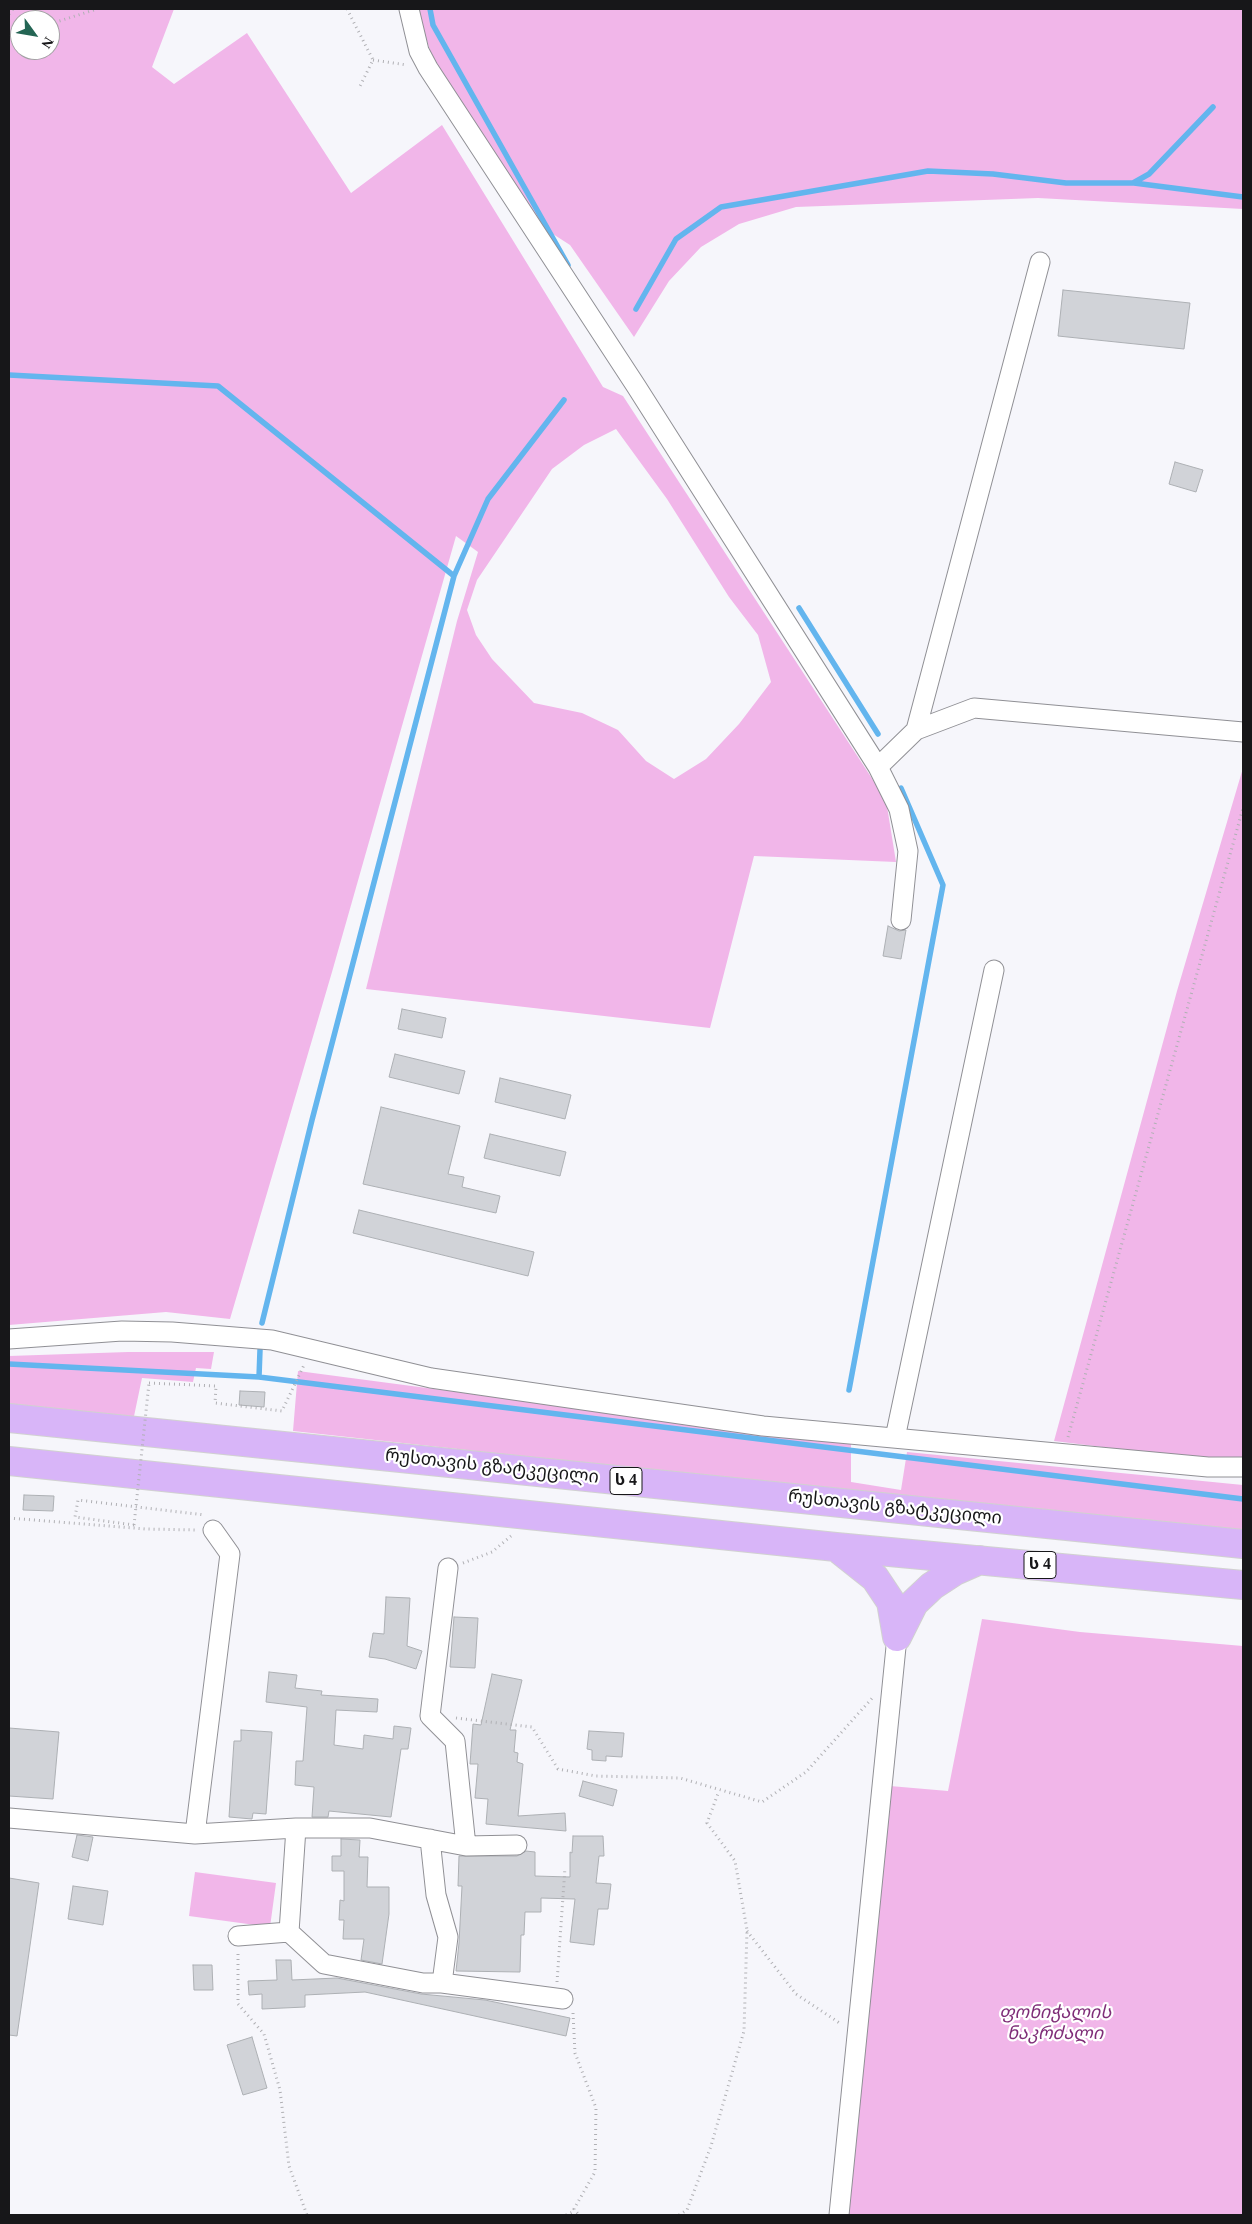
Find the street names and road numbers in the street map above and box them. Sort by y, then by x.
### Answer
street label: რუსთავის გზატკეცილი [384,1445,600,1489]
road number: ს 4 [610,1468,642,1494]
street label: რუსთავის გზატკეცილი [787,1486,1003,1530]
road number: ს 4 [1024,1552,1056,1578]

